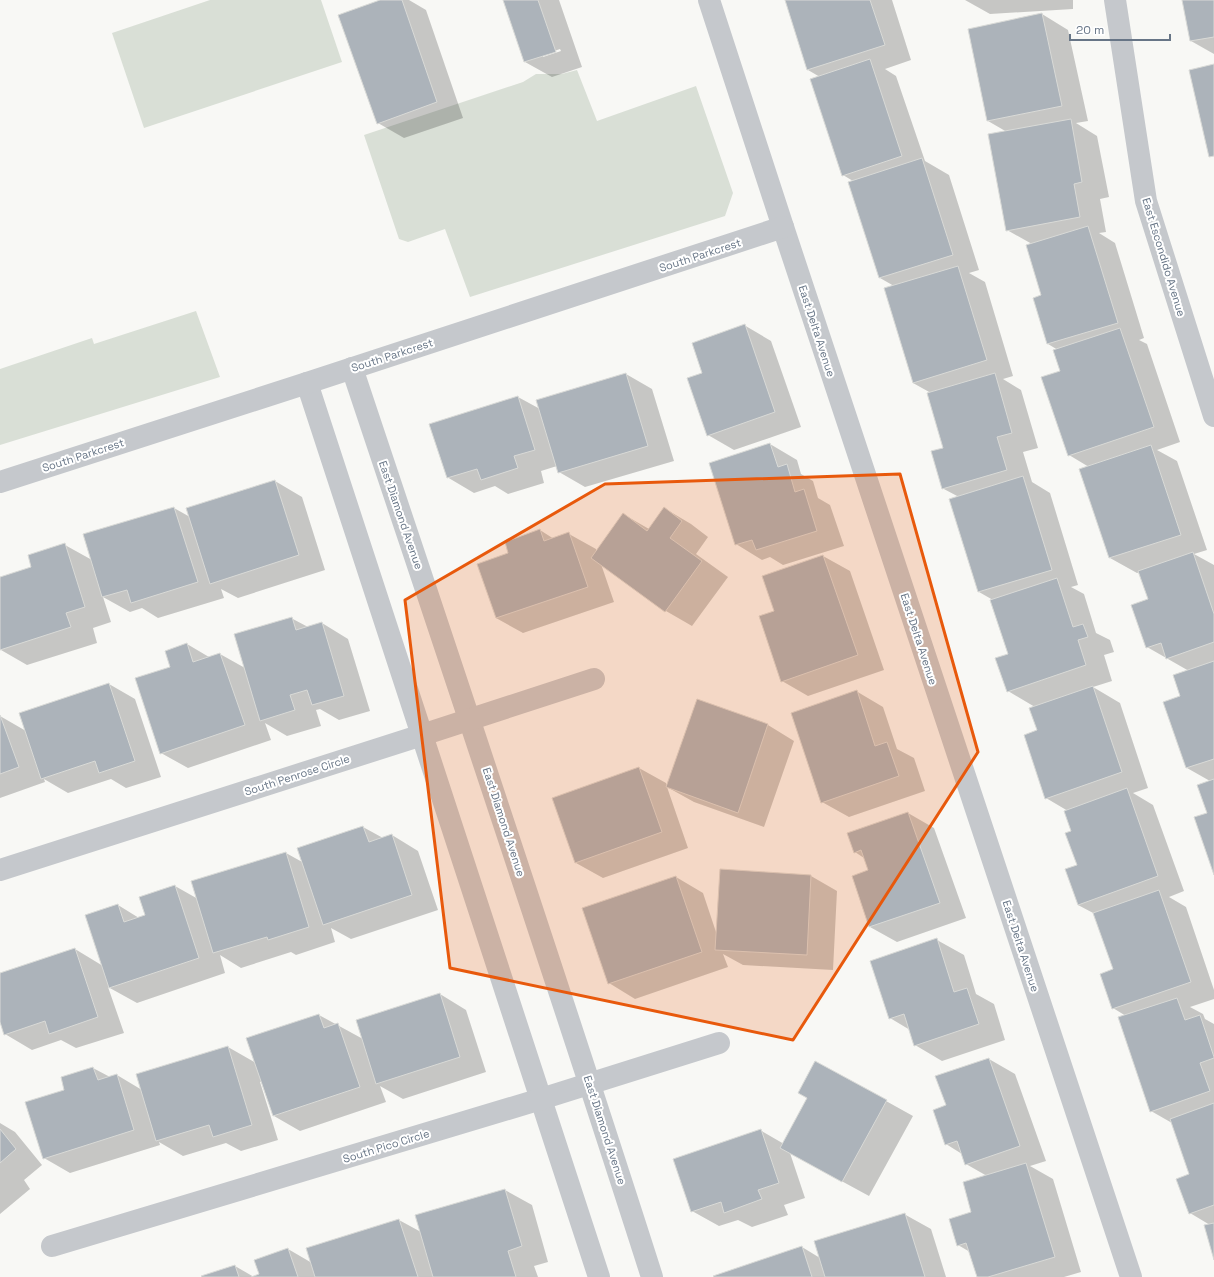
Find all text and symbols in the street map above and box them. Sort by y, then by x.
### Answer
scale bar [1070,16,1170,42]
text: 20 m [1076,22,1104,38]
street label: East Escondido Avenue [1139,196,1189,318]
street label: South Parkcrest [657,235,743,275]
street label: East Delta Avenue [796,283,838,379]
street label: South Parkcrest [349,335,435,375]
street label: South Parkcrest [40,435,126,475]
street label: East Diamond Avenue [376,459,426,571]
street label: East Delta Avenue [898,591,940,687]
street label: South Penrose Circle [243,751,351,799]
street label: East Diamond Avenue [480,766,528,878]
street label: East Delta Avenue [1000,898,1042,994]
street label: East Diamond Avenue [581,1074,629,1186]
street label: South Pico Circle [341,1126,431,1166]

